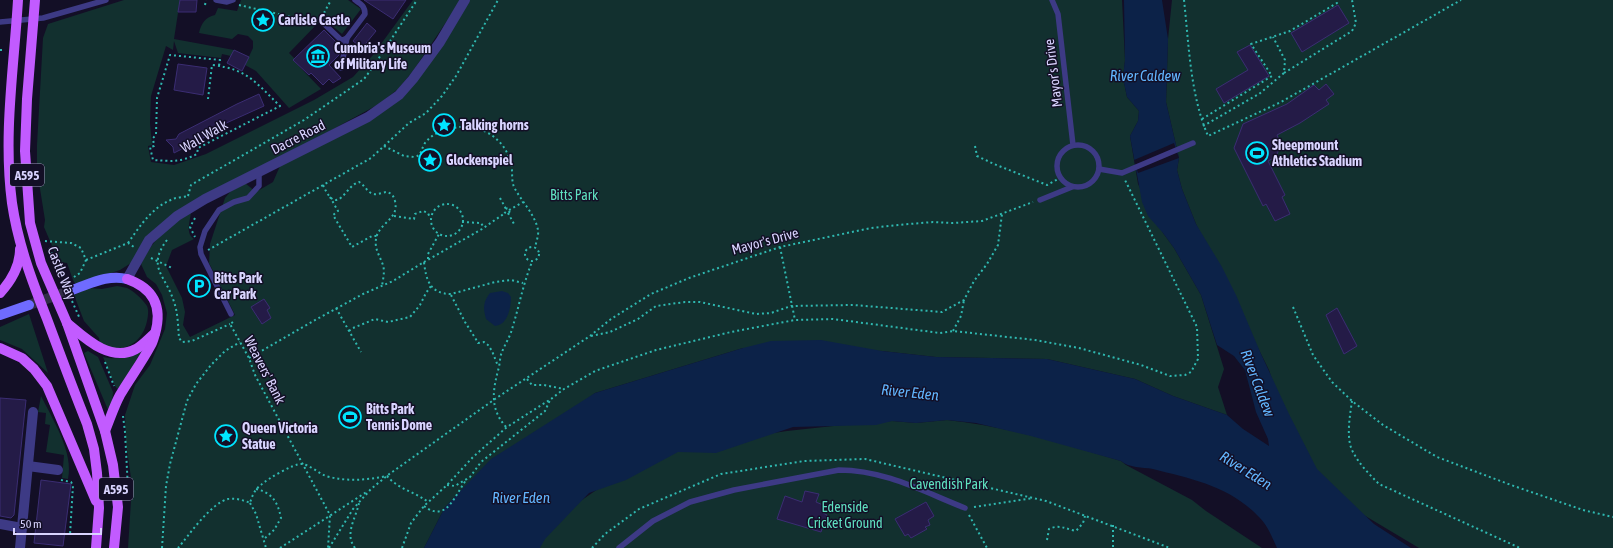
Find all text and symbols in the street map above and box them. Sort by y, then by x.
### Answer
place icon: Carlisle Castle [250,7,276,33]
place label: Carlisle Castle [278,12,350,28]
street label: Mayor's Drive [1041,38,1065,108]
place label: Cumbria's Museum of Military Life [334,40,431,72]
museum icon: Cumbria's Museum of Military Life [305,43,331,69]
water label: River Caldew [1110,67,1181,84]
place icon: Talking horns [431,112,457,138]
street label: Wall Walk [178,116,230,156]
street label: Dacre Road [268,117,328,157]
place label: Talking horns [460,117,529,133]
place label: Sheepmount Athletics Stadium [1271,137,1362,169]
sports icon: Sheepmount Athletics Stadium [1244,140,1270,166]
place icon: Glockenspiel [417,147,443,173]
place label: Glockenspiel [446,152,513,168]
road number: A595 [10,164,44,186]
park label: Bitts Park [550,187,598,203]
street label: Mayor's Drive [730,224,800,258]
street label: Castle Way [45,244,80,302]
place label: Bitts Park Car Park [214,270,263,302]
parking icon: Bitts Park Car Park [186,273,212,299]
street label: Weavers' Bank [241,333,289,407]
water label: River Caldew [1237,347,1279,420]
water label: River Eden [880,381,940,403]
place label: Bitts Park Tennis Dome [366,401,432,433]
sports icon: Bitts Park Tennis Dome [337,404,363,430]
place label: Queen Victoria Statue [242,420,318,452]
place icon: Queen Victoria Statue [213,423,239,449]
water label: River Eden [1217,447,1275,493]
park label: Cavendish Park [910,476,988,492]
road number: A595 [99,478,133,500]
water label: River Eden [492,489,550,506]
park label: Edenside Cricket Ground [807,499,883,531]
scale bar [14,510,101,536]
text: 50 m [20,517,42,531]

